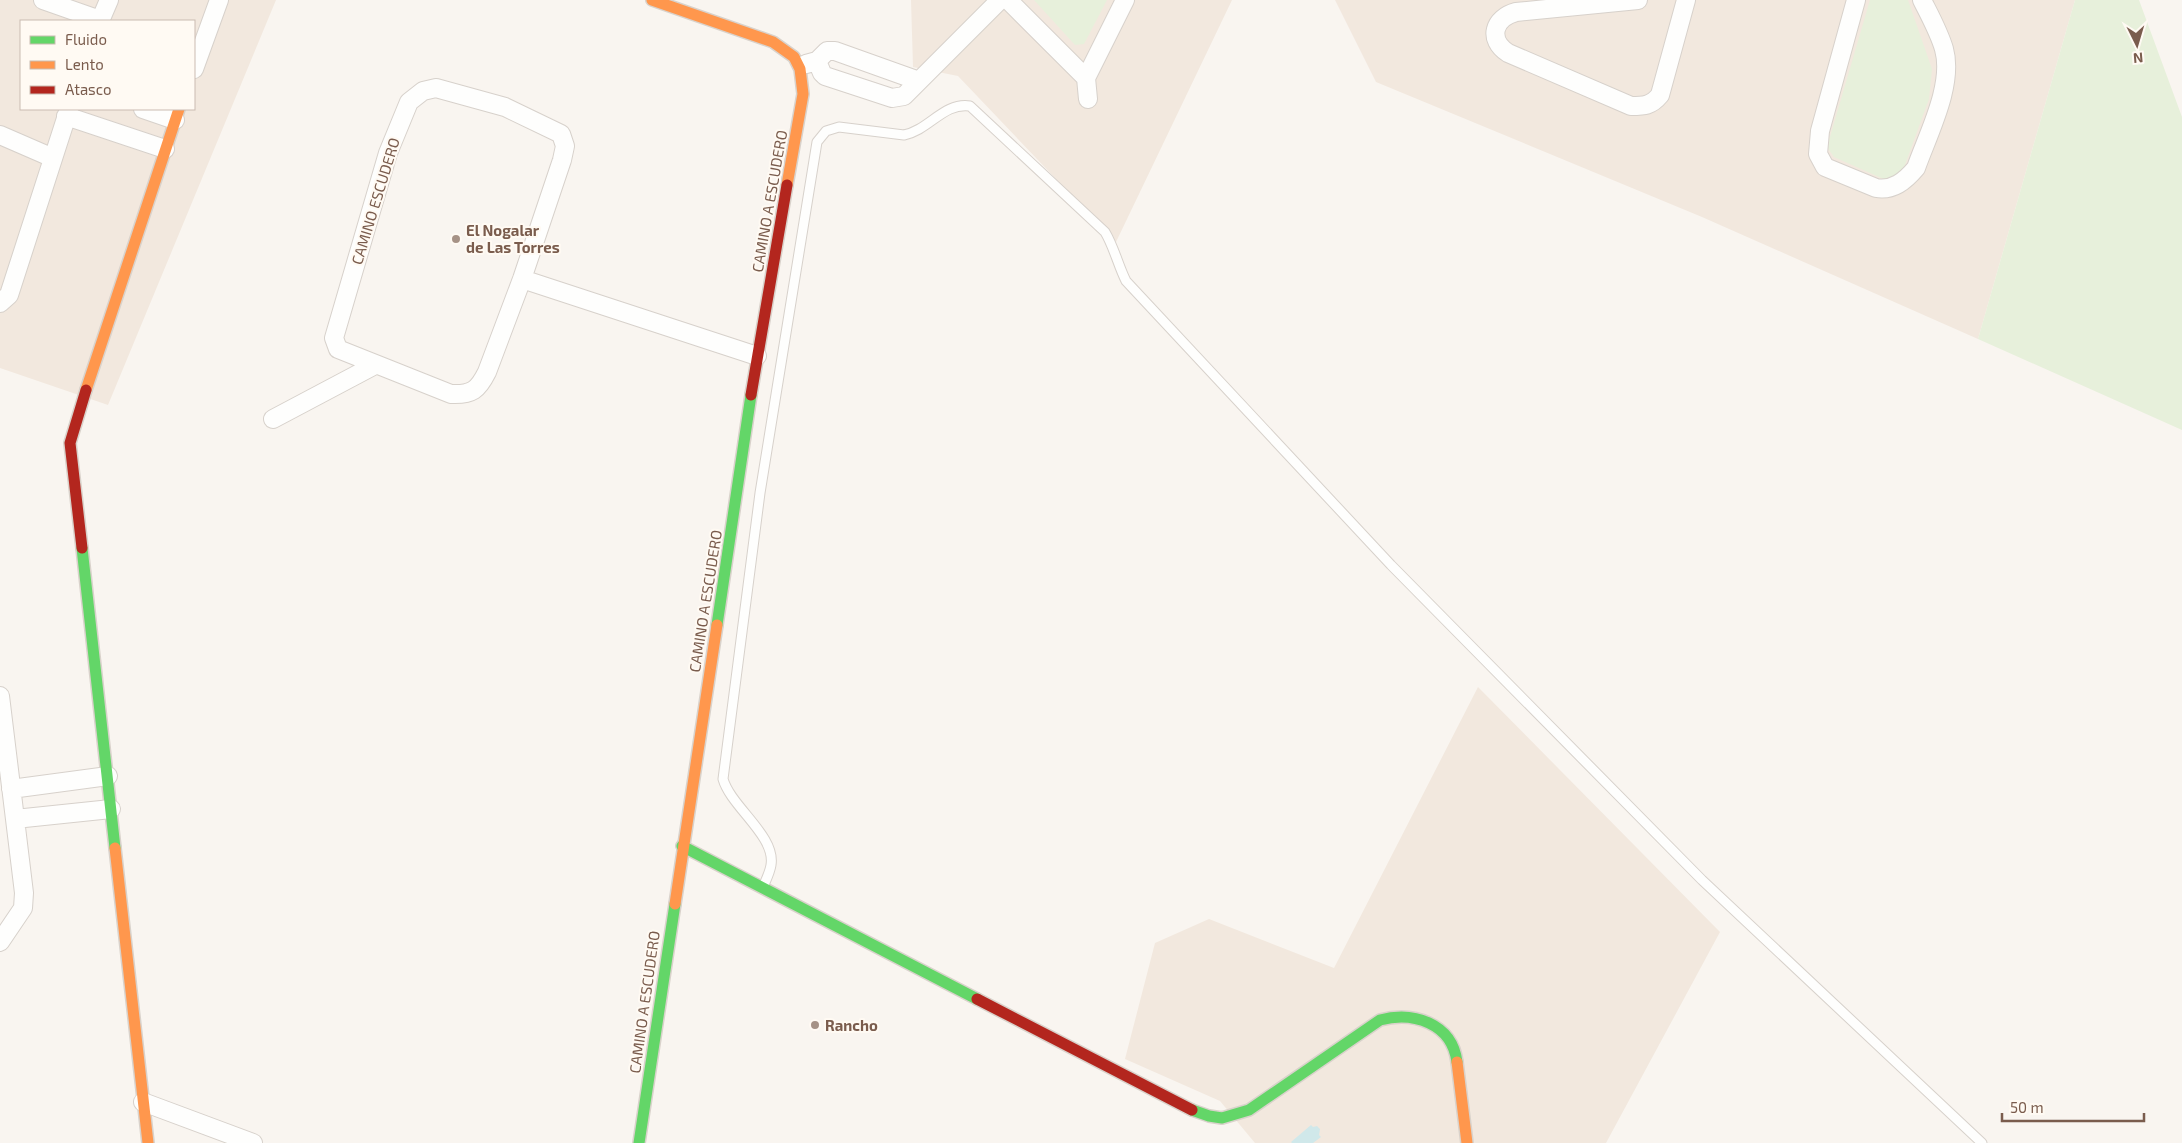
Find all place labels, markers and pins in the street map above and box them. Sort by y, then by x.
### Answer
place label: El Nogalar de Las Torres [466,221,560,256]
marker: El Nogalar de Las Torres [450,233,462,245]
place label: Rancho [825,1016,878,1034]
marker: Rancho [809,1019,821,1031]

